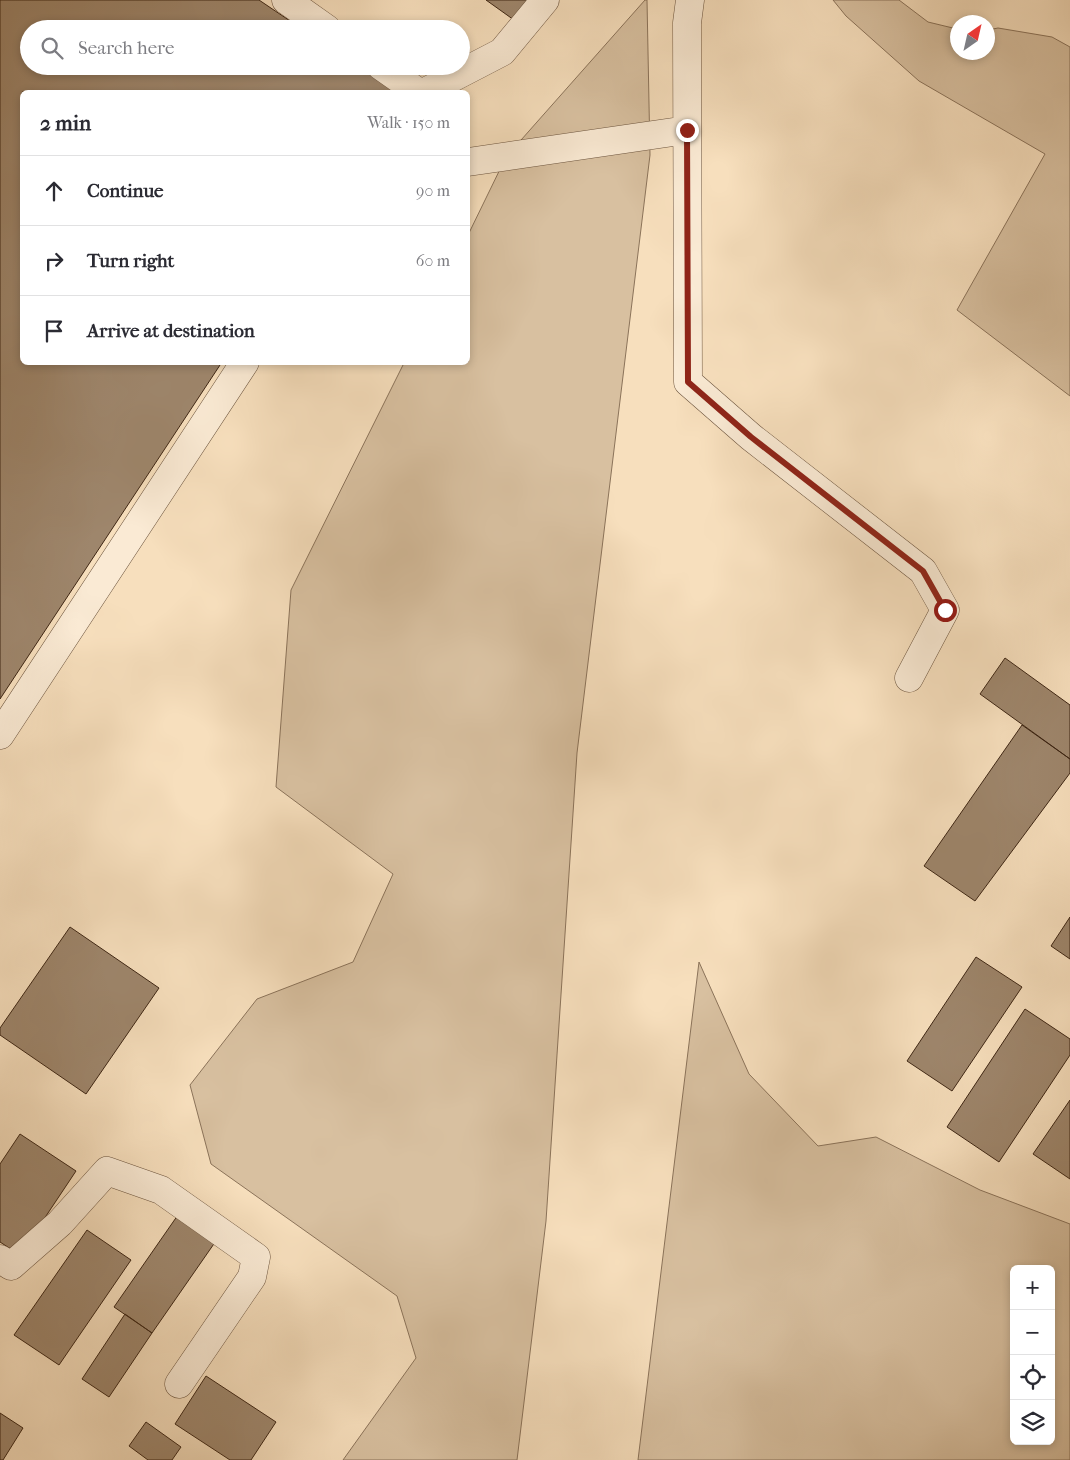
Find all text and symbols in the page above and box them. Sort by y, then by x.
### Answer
north arrow [950,15,995,60]
search box [20,20,470,75]
icon: search [38,34,66,62]
text: Search here [78,37,174,59]
text: 2 min [40,111,91,135]
text: Walk · 150 m [367,113,450,132]
route end [676,119,699,142]
icon: ahead [40,177,68,205]
text: Continue [87,180,163,202]
text: 90 m [416,181,450,200]
icon: right [40,247,68,275]
text: Turn right [87,250,174,272]
text: 60 m [416,251,450,270]
icon: arrive [40,317,68,345]
text: Arrive at destination [87,320,255,342]
route start [934,599,957,622]
map controls [1010,1265,1055,1445]
button: + [1010,1265,1055,1310]
button: − [1010,1310,1055,1355]
button: locate [1010,1355,1055,1400]
button: layers [1010,1400,1055,1445]

